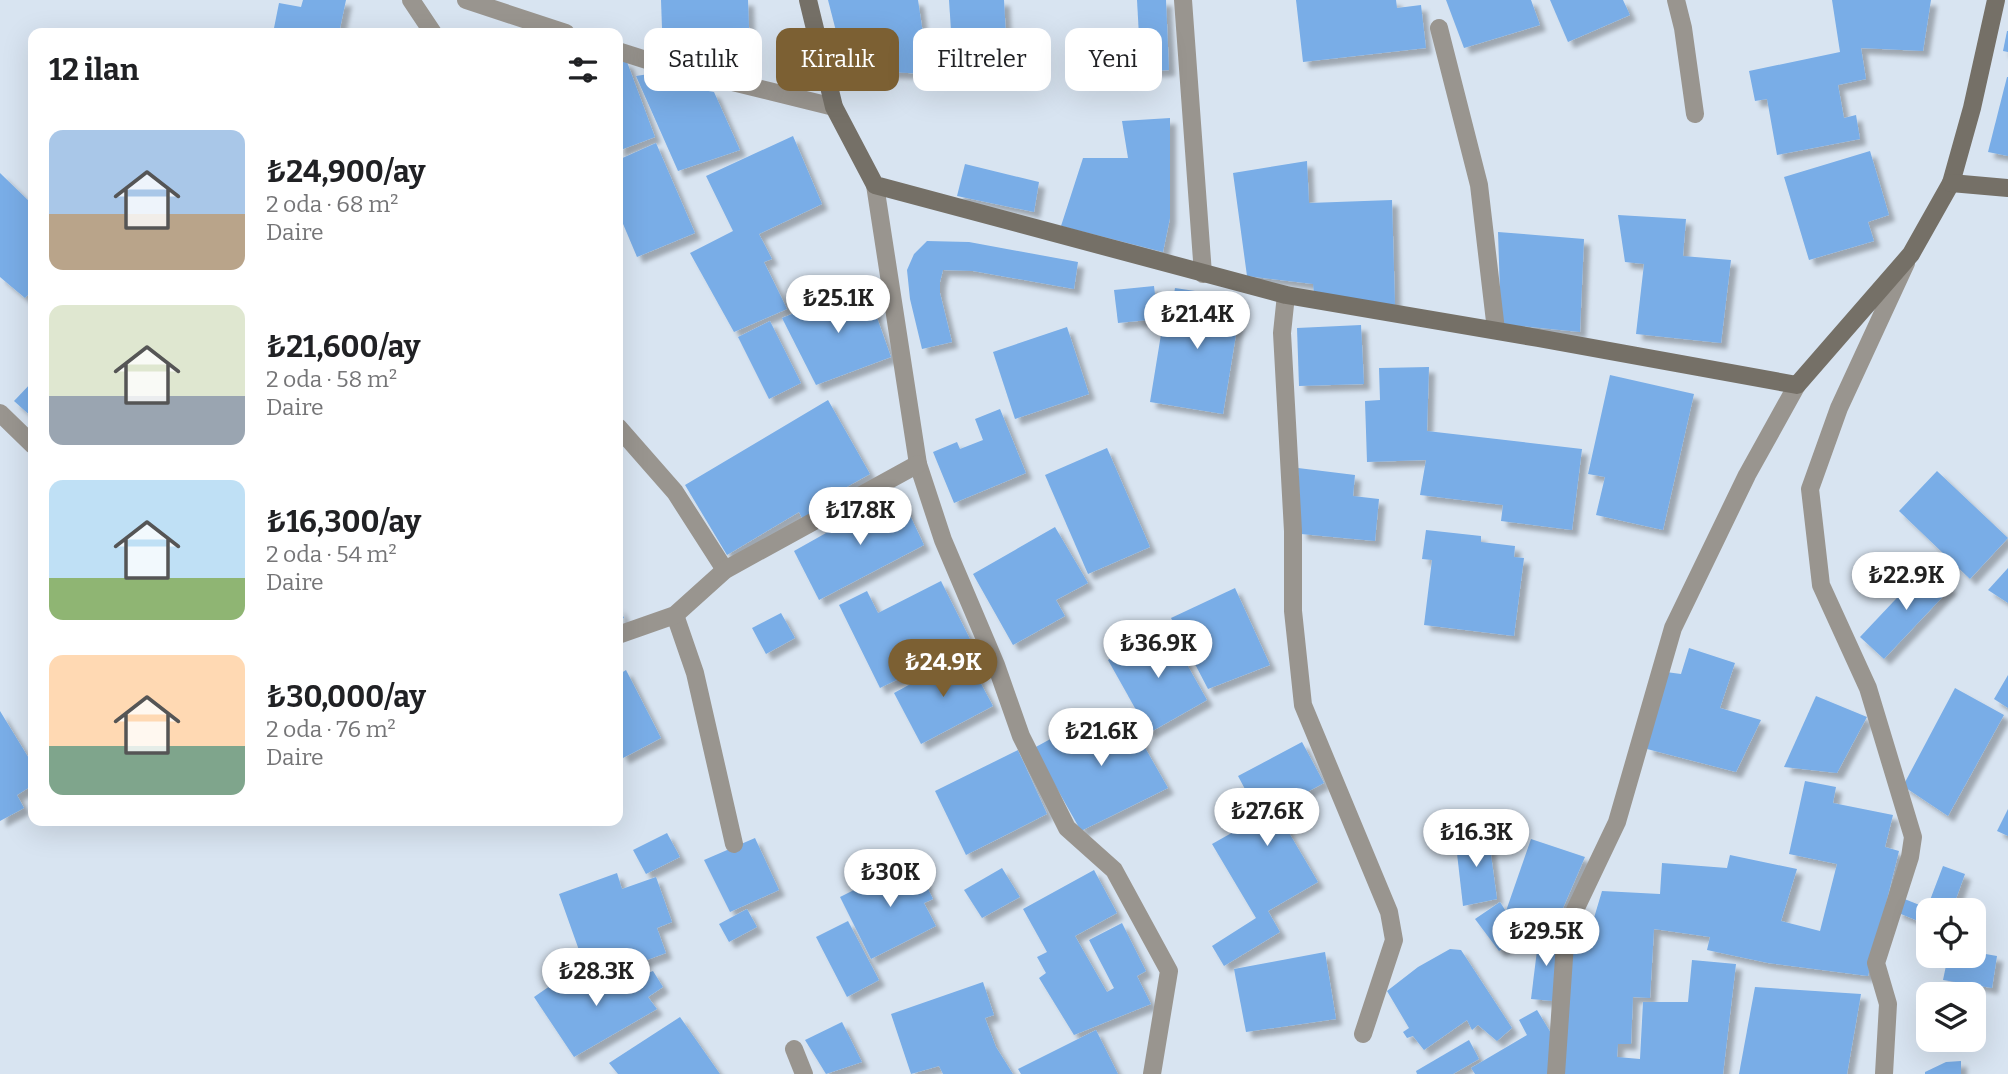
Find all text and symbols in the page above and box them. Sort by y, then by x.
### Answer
chip: Satılık [644,28,762,91]
chip: Kiralık [776,28,899,91]
chip: Filtreler [913,28,1051,91]
chip: Yeni [1065,28,1162,91]
icon: filters [564,51,602,89]
text: 12 ilan [49,52,139,88]
text: ₺24,900/ay [266,154,426,190]
icon: home [105,158,189,242]
text: 2 oda · 68 m² [266,190,398,218]
text: Daire [266,218,324,246]
pin: ₺25.1K [781,276,895,335]
text: ₺25.1K [802,284,874,312]
pin: ₺21.4K [1140,292,1254,351]
text: ₺21.4K [1160,300,1234,328]
text: ₺21,600/ay [266,329,420,365]
icon: home [105,333,189,417]
text: 2 oda · 58 m² [266,365,397,393]
text: Daire [266,393,324,421]
pin: ₺17.8K [803,488,917,547]
text: ₺17.8K [825,496,895,524]
text: ₺16,300/ay [266,504,421,540]
icon: home [105,508,189,592]
text: 2 oda · 54 m² [266,540,397,568]
pin: ₺22.9K [1849,552,1963,612]
text: ₺22.9K [1868,561,1944,589]
text: Daire [266,568,324,596]
pin: ₺36.9K [1101,620,1215,680]
text: ₺36.9K [1119,629,1197,657]
pin: ₺24.9K [886,640,1000,699]
text: ₺24.9K [904,648,982,676]
text: ₺30,000/ay [266,679,426,715]
icon: home [105,683,189,767]
pin: ₺21.6K [1044,708,1158,768]
text: 2 oda · 76 m² [266,715,396,743]
text: ₺21.6K [1064,717,1138,745]
text: Daire [266,743,324,771]
pin: ₺27.6K [1210,788,1324,848]
text: ₺27.6K [1230,797,1304,825]
pin: ₺16.3K [1419,810,1533,869]
text: ₺16.3K [1439,818,1513,846]
pin: ₺30K [849,850,931,909]
text: ₺30K [860,858,920,886]
map controls [1916,898,1986,1052]
button: locate [1916,898,1986,968]
pin: ₺29.5K [1489,908,1603,968]
text: ₺29.5K [1508,917,1584,945]
pin: ₺28.3K [539,948,653,1008]
text: ₺28.3K [558,957,634,985]
button: layers [1916,982,1986,1052]

